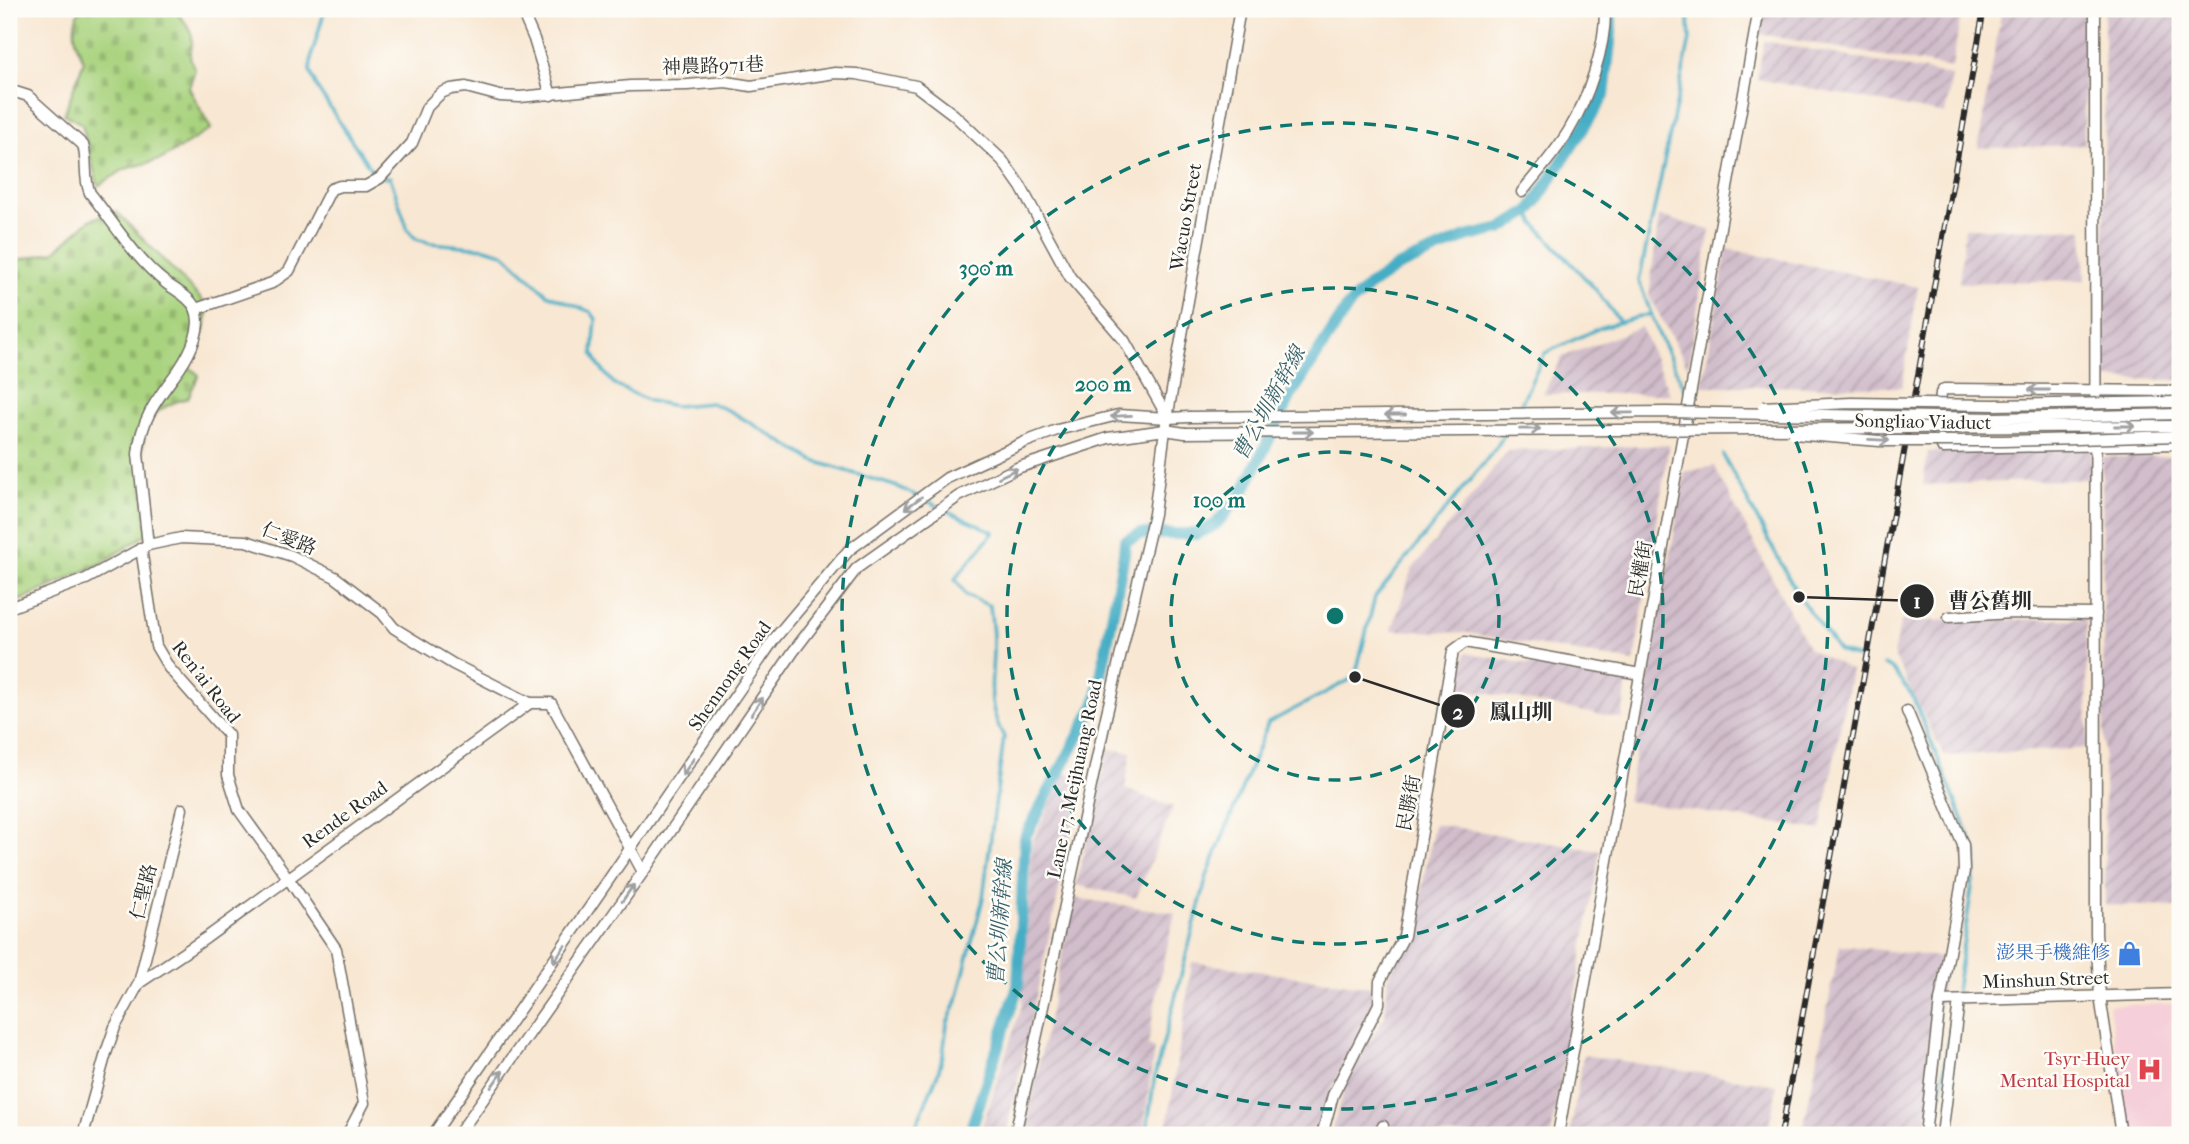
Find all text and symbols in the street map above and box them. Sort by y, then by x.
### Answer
street label: 神農路971巷 [662,53,764,79]
street label: Wacuo Street [1166,161,1206,274]
text: 300 m [959,256,1013,280]
water label: 曹公圳新幹線 [1228,340,1311,464]
text: 200 m [1075,372,1132,396]
one-way arrow [2027,383,2050,397]
one-way arrow [1611,406,1634,420]
one-way arrow [1383,409,1406,422]
one-way arrow [1110,410,1133,423]
street label: Songliao Viaduct [1854,410,1992,434]
one-way arrow [2113,420,2136,433]
one-way arrow [1518,423,1541,436]
one-way arrow [1291,425,1314,438]
one-way arrow [1867,434,1890,447]
one-way arrow [997,465,1018,479]
text: 100 m [1193,488,1246,512]
one-way arrow [904,495,923,510]
street label: 仁愛路 [258,518,320,560]
street label: 民權街 [1625,539,1657,599]
callout: 曹公舊圳 [1899,580,2046,622]
text: 1 [1913,589,1921,613]
text: 曹公舊圳 [1948,589,2032,613]
centre of rings [1323,604,1347,628]
street label: Shennong Road [684,616,776,735]
street label: Ren'ai Road [167,636,245,728]
street label: Lane 17, Meijhuang Road [1043,677,1107,880]
callout: 鳳山圳 [1441,690,1567,732]
one-way arrow [749,697,764,716]
text: 2 [1453,700,1464,724]
text: 鳳山圳 [1490,700,1553,724]
one-way arrow [681,757,695,776]
street label: 民勝街 [1393,773,1425,833]
street label: Rende Road [298,776,392,853]
water label: 曹公圳新幹線 [984,856,1017,986]
street label: 仁聖路 [126,862,162,922]
one-way arrow [621,884,635,903]
shop icon: 澎果手機維修 [2116,939,2144,967]
place label: 澎果手機維修 [1996,942,2110,964]
one-way arrow [552,944,566,963]
street label: Minshun Street [1982,967,2110,993]
place label: Tsyr-Huey Mental Hospital [2000,1048,2131,1092]
hospital icon: Tsyr-Huey Mental Hospital [2136,1056,2164,1084]
one-way arrow [490,1070,504,1089]

